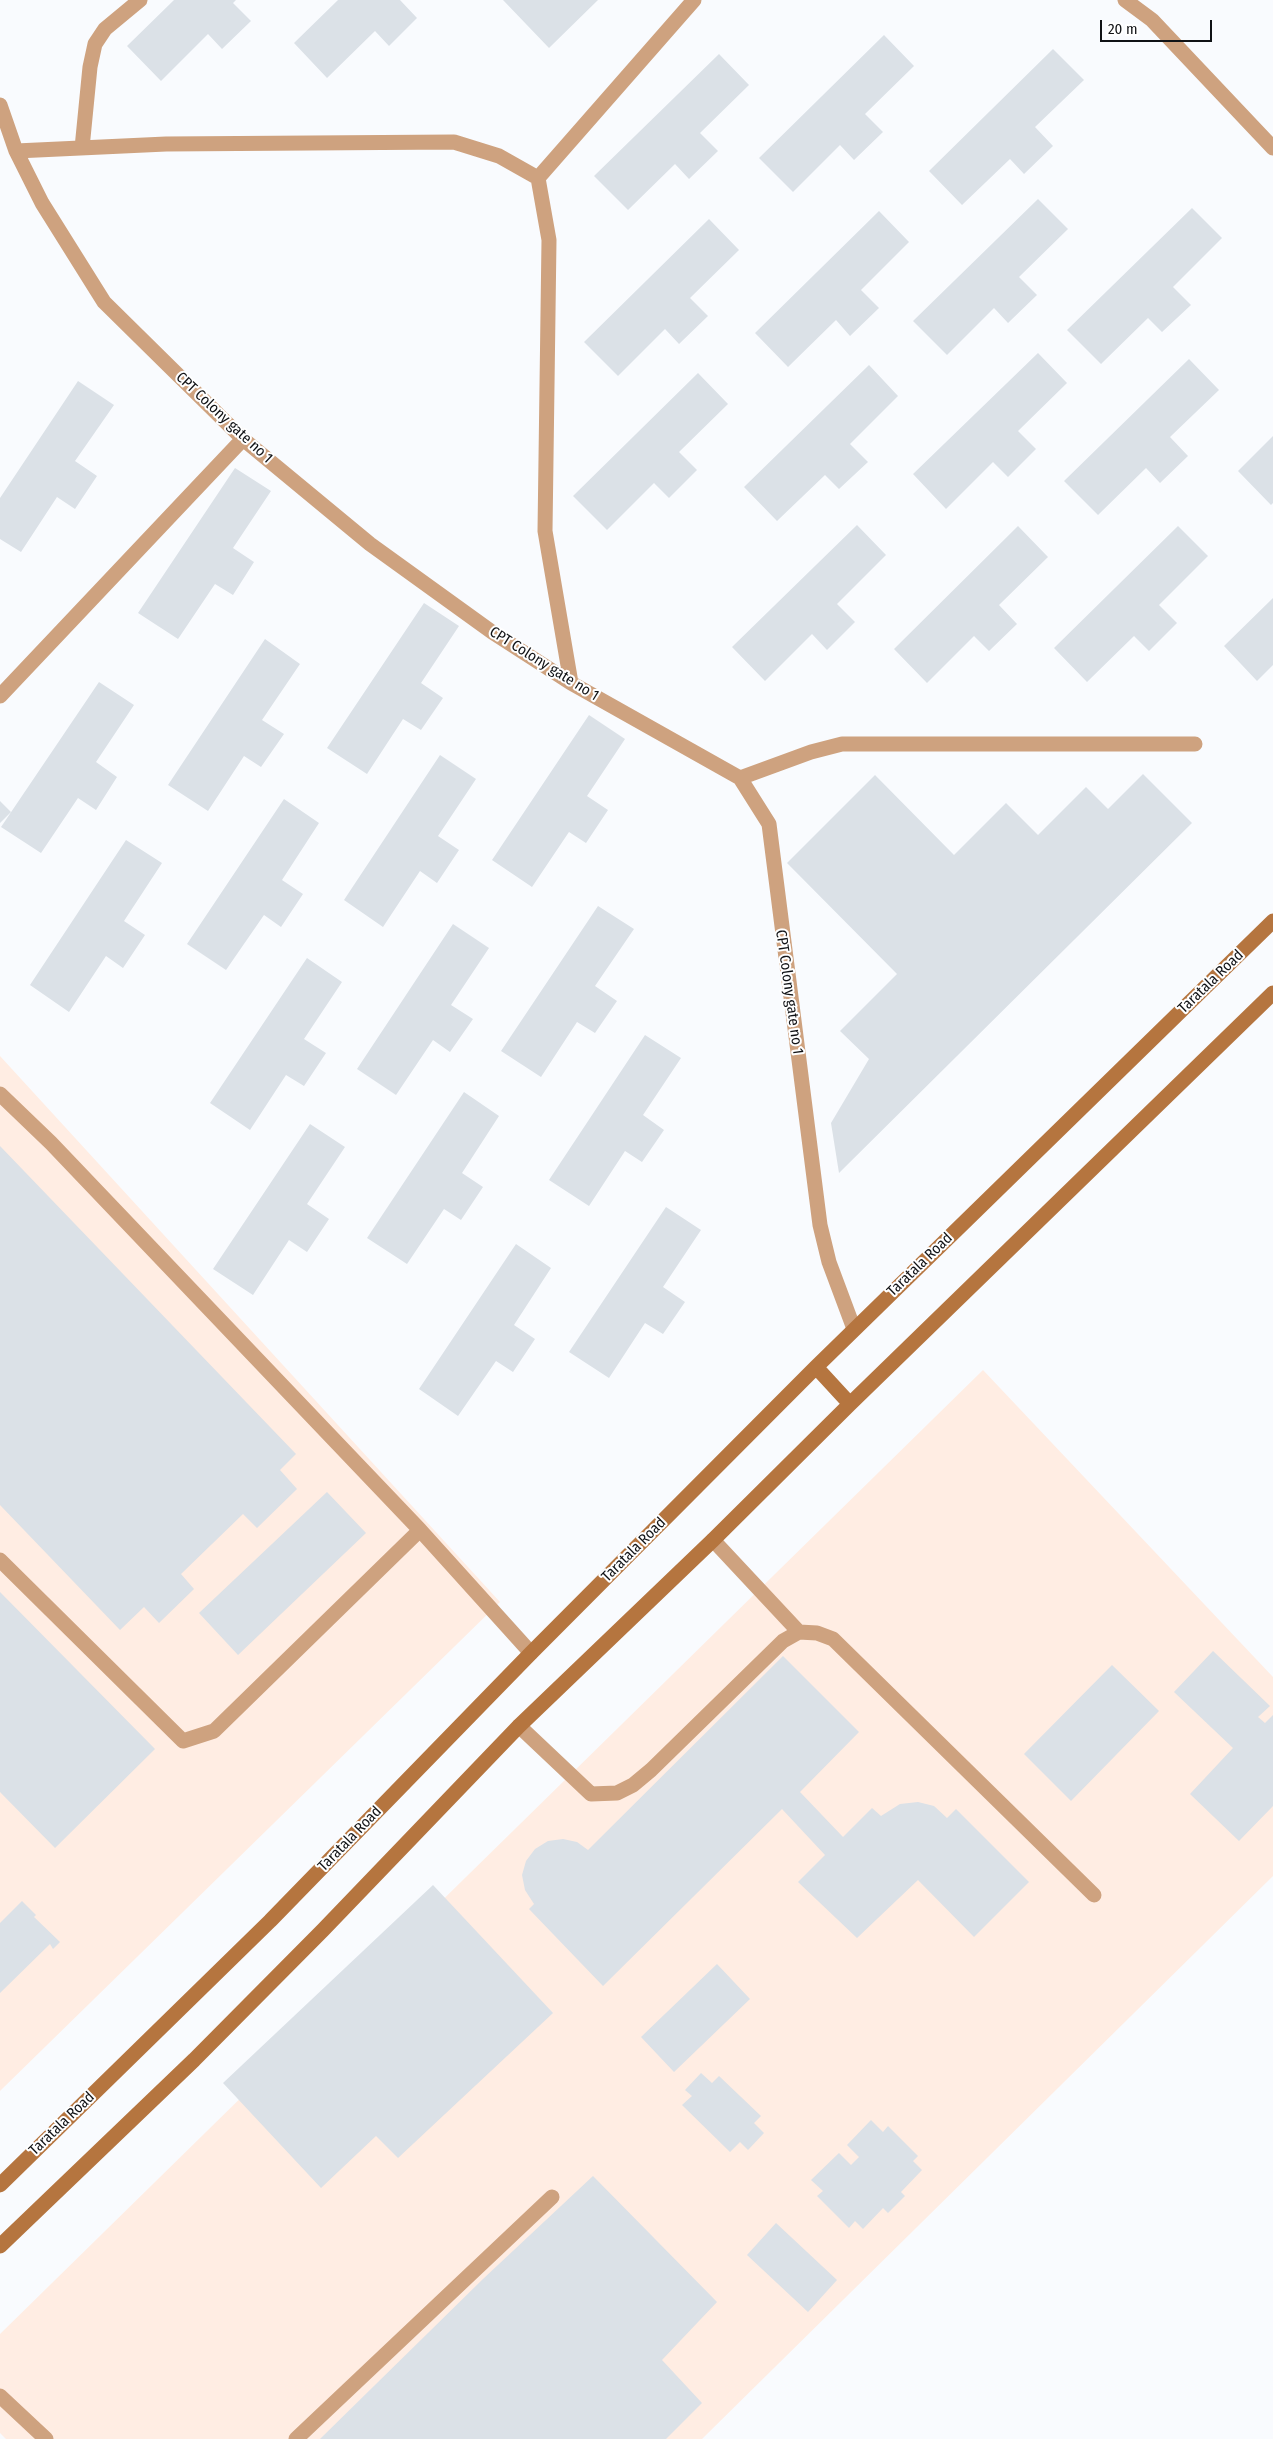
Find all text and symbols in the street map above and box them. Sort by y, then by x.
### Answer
scale bar [1103,10,1216,42]
text: 20 m [1108,20,1138,38]
street label: CPT Colony gate no 1 [172,369,276,467]
street label: CPT Colony gate no 1 [486,623,602,705]
street label: CPT Colony gate no 1 [771,929,807,1055]
street label: Taratala Road [1175,947,1247,1017]
street label: Taratala Road [884,1230,956,1300]
street label: Taratala Road [598,1514,670,1586]
street label: Taratala Road [315,1803,385,1875]
street label: Taratala Road [26,2089,98,2159]

